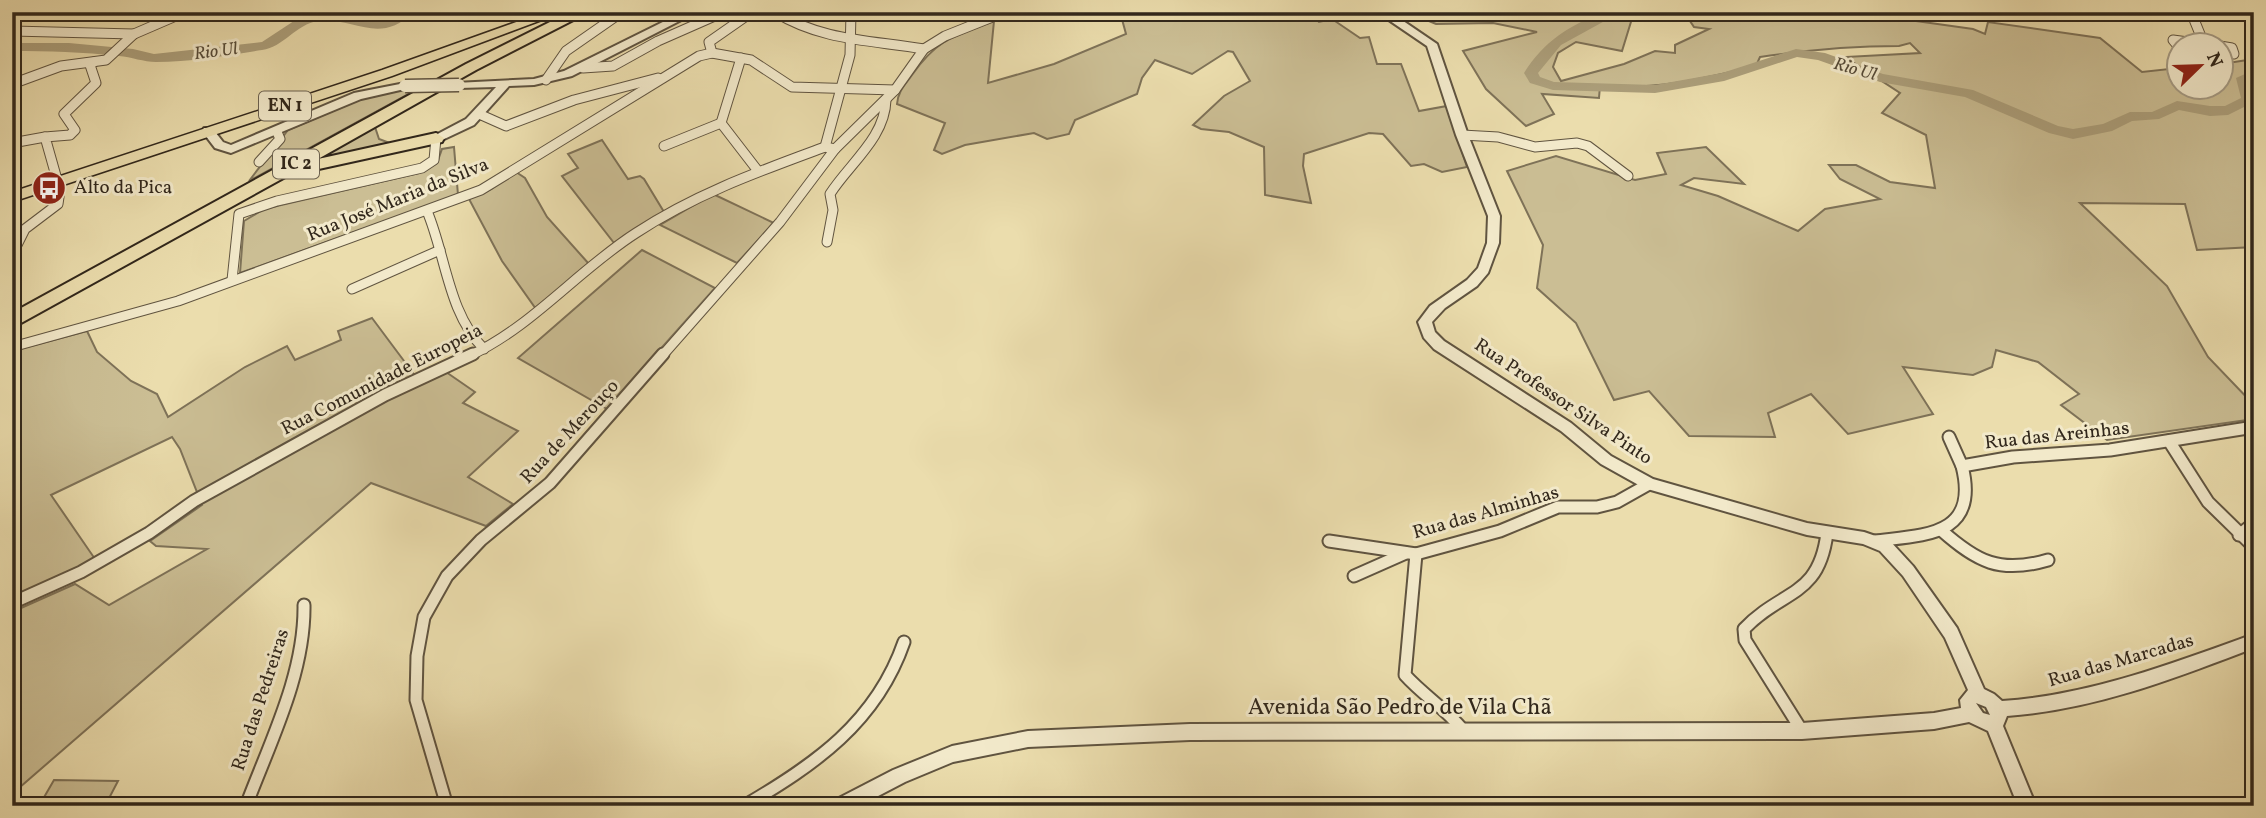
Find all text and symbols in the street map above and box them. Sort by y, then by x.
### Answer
north arrow [2164,32,2234,102]
water label: Rio Ul [193,37,240,67]
text: N [2199,49,2229,72]
water label: Rio Ul [1831,52,1880,88]
road number: EN 1 [259,92,311,120]
road number: IC 2 [273,149,319,178]
street label: Rua José Maria da Silva [303,152,493,248]
bus stop icon: Alto da Pica [30,169,68,207]
place label: Alto da Pica [74,175,172,201]
street label: Rua Comunidade Europeia [277,318,487,442]
street label: Rua Professor Silva Pinto [1469,333,1657,471]
street label: Rua de Merouço [515,374,625,490]
street label: Rua das Areinhas [1983,415,2131,457]
street label: Rua das Alminhas [1410,480,1562,546]
street label: Rua das Pedreiras [226,626,296,774]
street label: Rua das Marcadas [2045,628,2197,694]
street label: Avenida São Pedro de Vila Chã [1248,692,1552,724]

